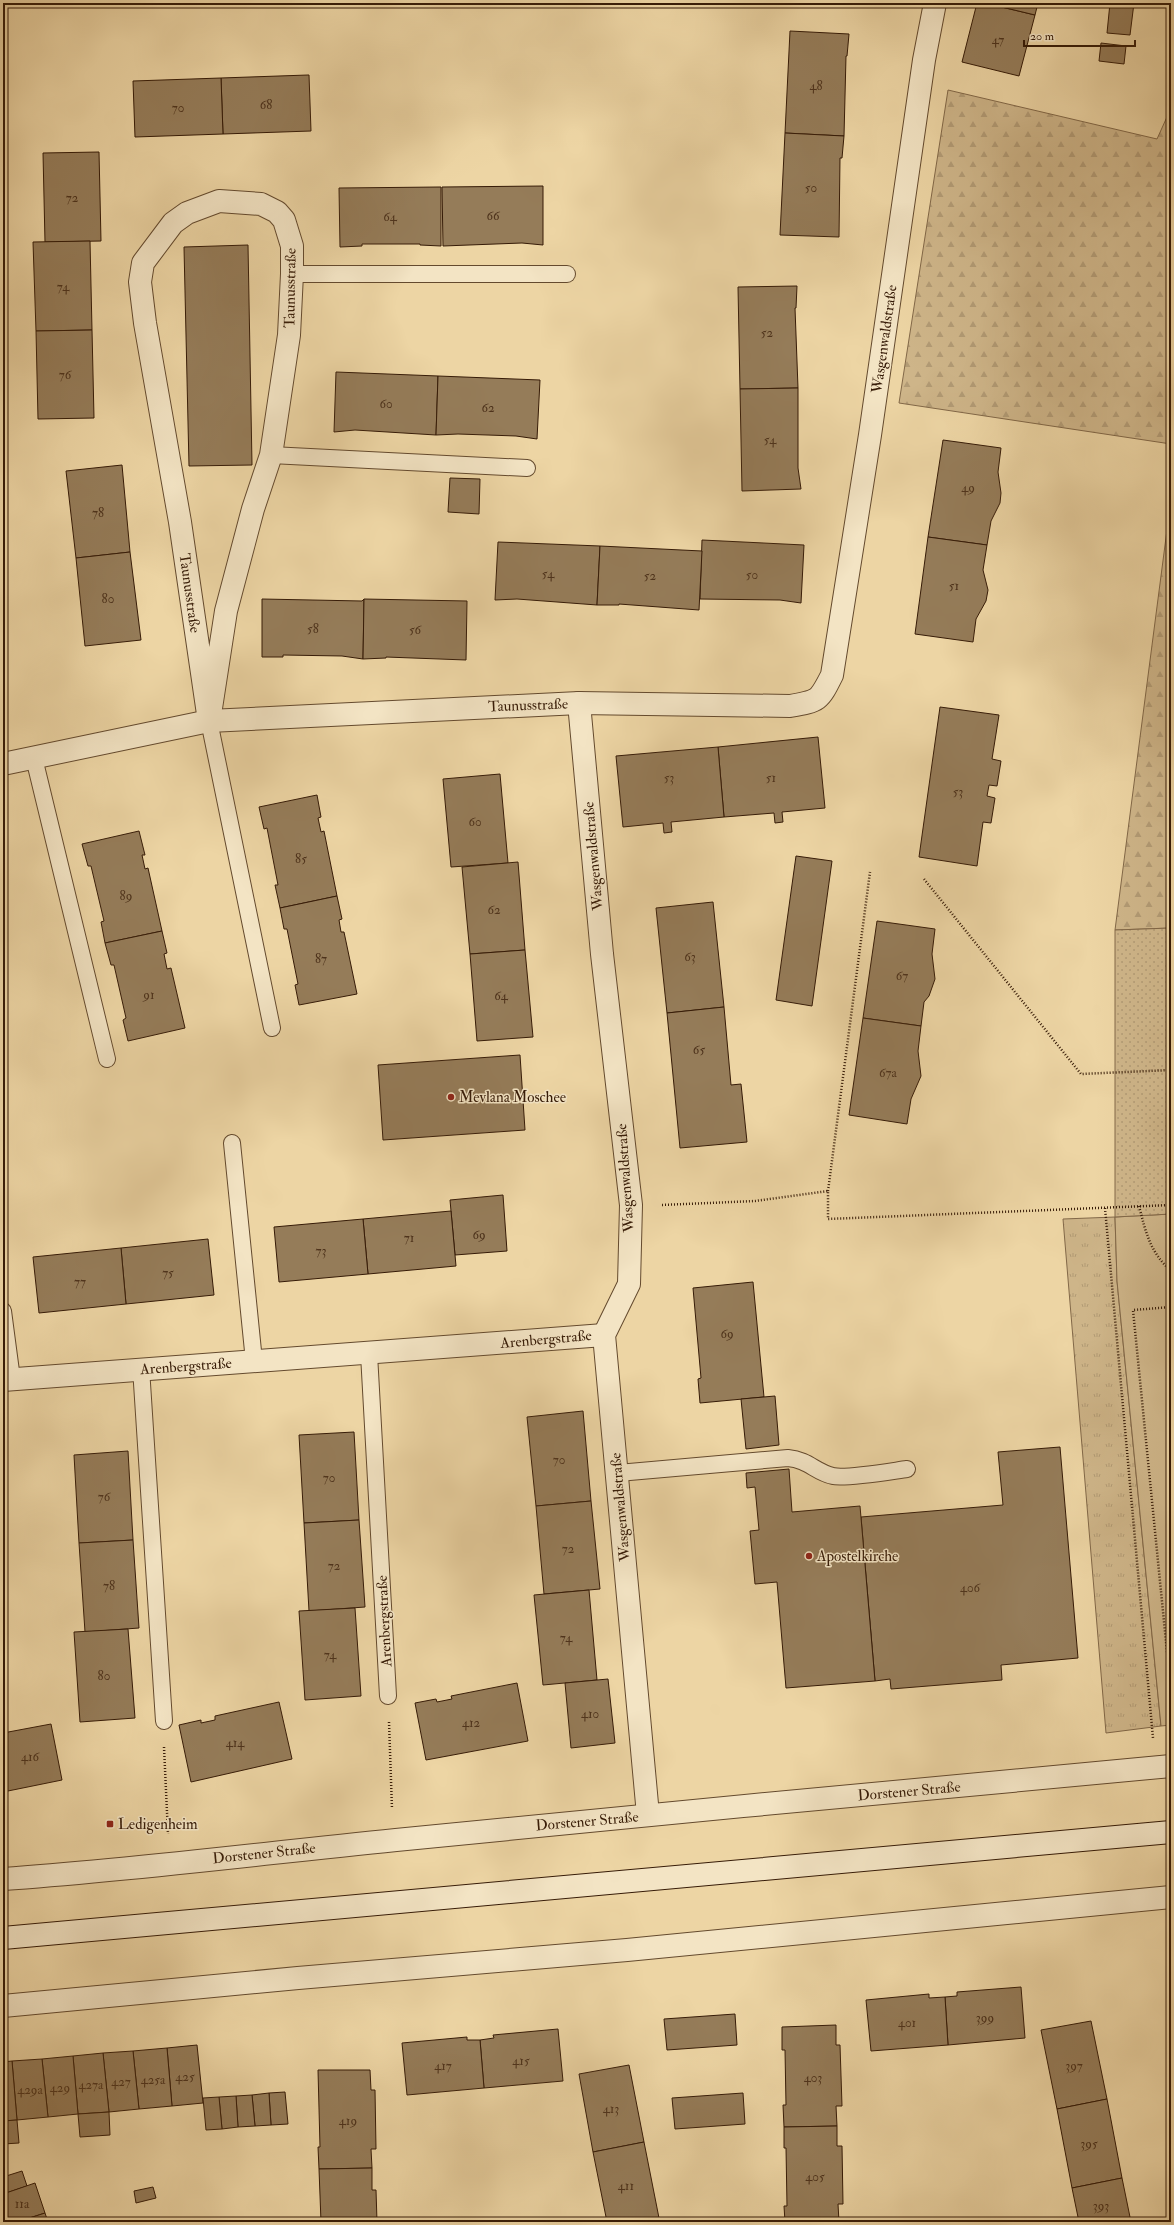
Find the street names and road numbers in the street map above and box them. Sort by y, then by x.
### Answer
street label: Taunusstraße [280,248,301,328]
street label: Wasgenwaldstraße [867,284,901,395]
street label: Taunusstraße [175,552,204,634]
street label: Taunusstraße [488,695,568,716]
street label: Wasgenwaldstraße [579,801,608,912]
street label: Wasgenwaldstraße [612,1123,639,1234]
street label: Arenbergstraße [499,1326,593,1353]
street label: Arenbergstraße [139,1354,232,1379]
street label: Wasgenwaldstraße [606,1452,635,1563]
street label: Arenbergstraße [373,1575,396,1668]
street label: Dorstener Straße [857,1778,961,1805]
street label: Dorstener Straße [535,1808,639,1835]
street label: Dorstener Straße [212,1839,316,1868]

